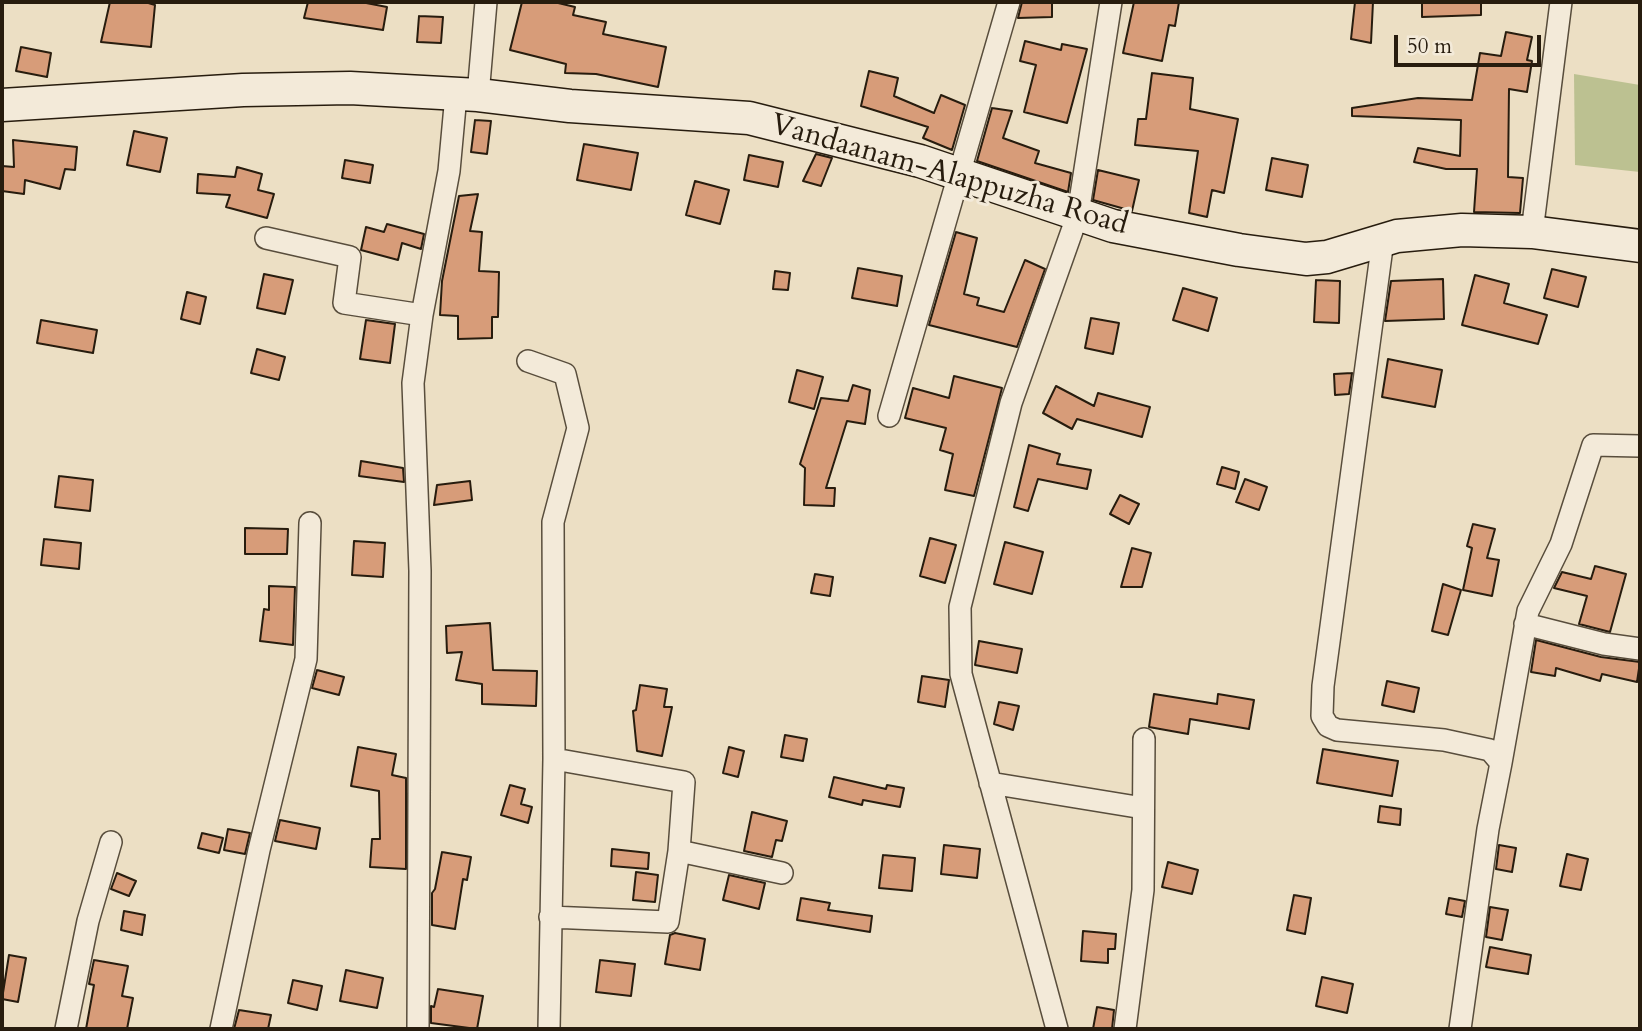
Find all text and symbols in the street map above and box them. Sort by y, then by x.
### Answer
scale bar [1397,21,1544,65]
text: 50 m [1407,32,1452,61]
street label: Vandaanam-Alappuzha Road [766,108,1132,244]

